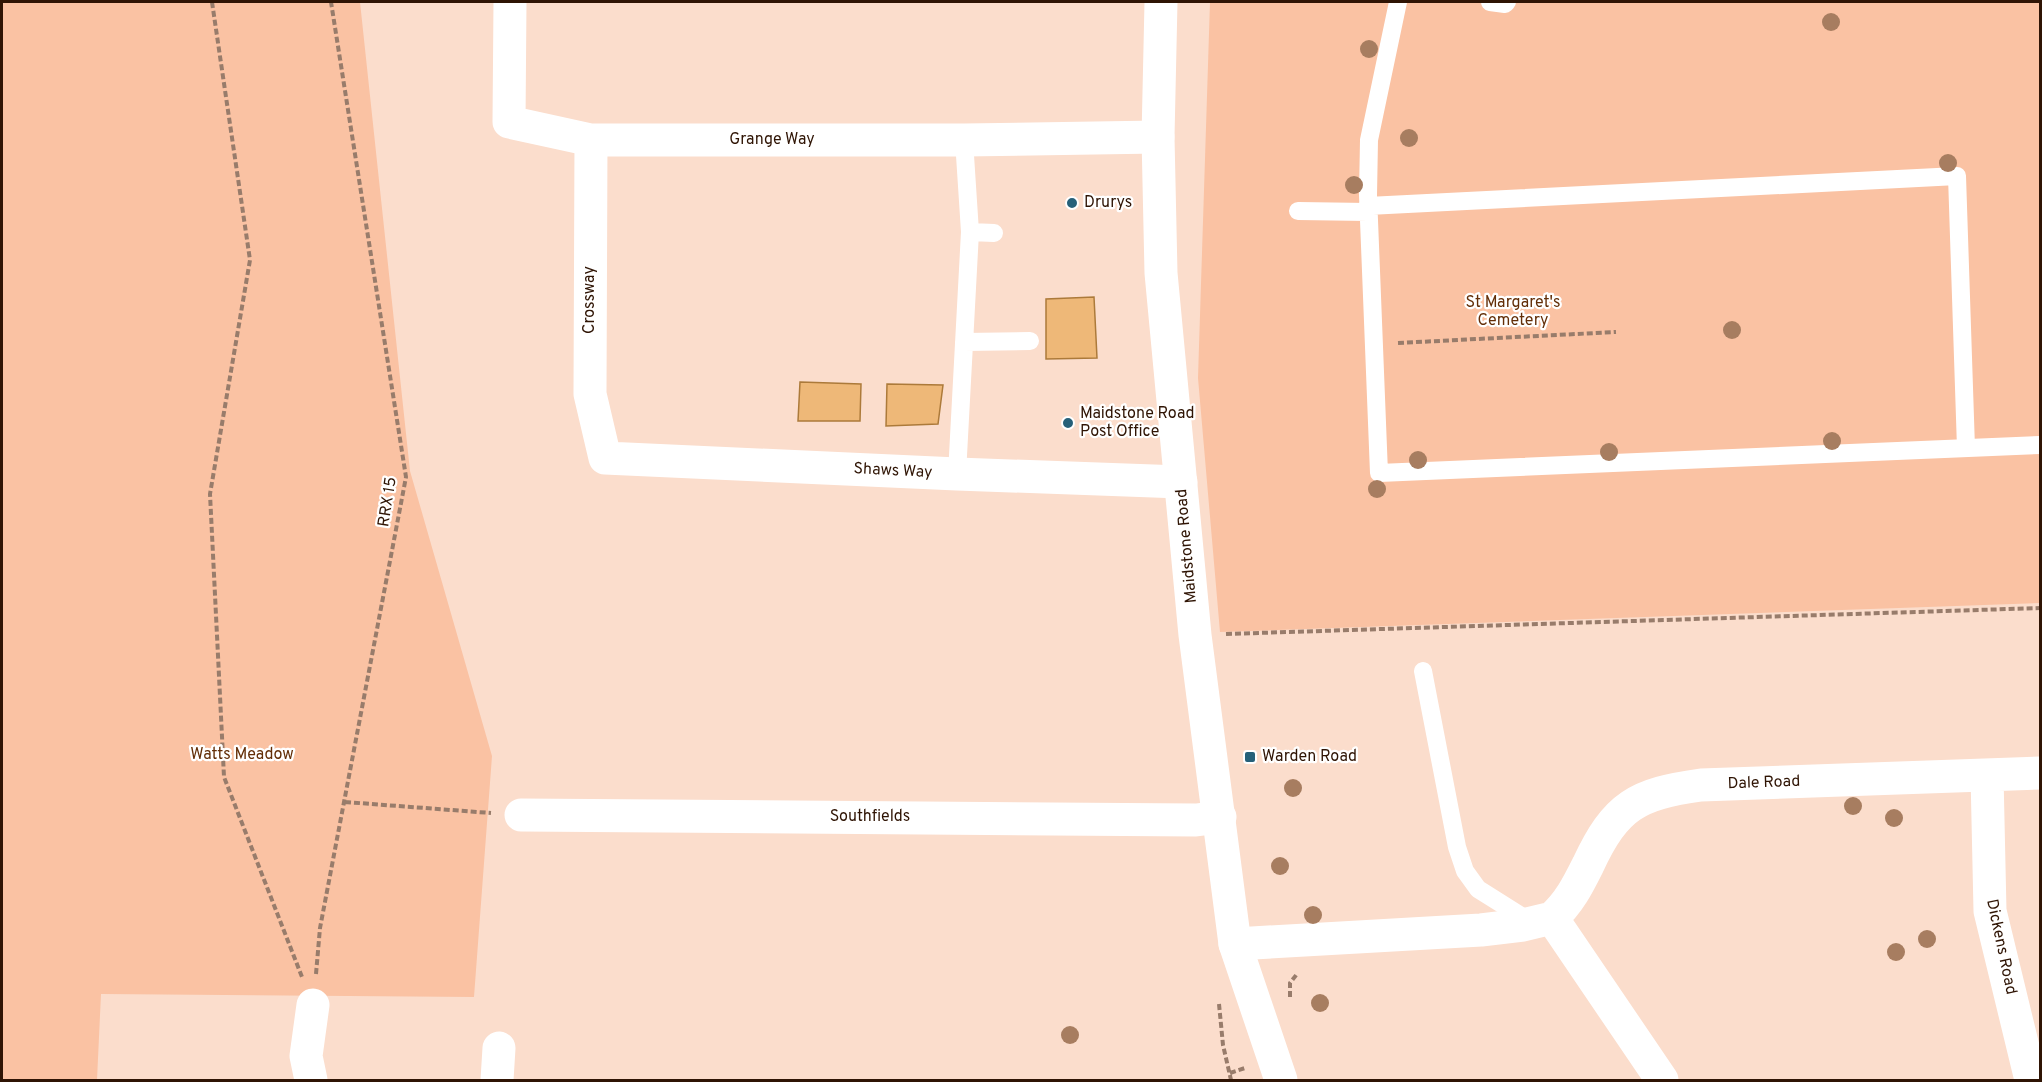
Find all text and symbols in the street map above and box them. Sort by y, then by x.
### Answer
street label: Grange Way [729,130,815,150]
place label: Drurys [1084,193,1132,213]
marker: Drurys [1065,196,1079,210]
street label: Crossway [580,266,600,334]
park label: St Margaret's Cemetery [1465,293,1561,331]
place label: Maidstone Road Post Office [1080,404,1195,442]
marker: Maidstone Road Post Office [1061,416,1075,430]
street label: Shaws Way [853,459,933,483]
street label: RRX 15 [374,476,402,528]
street label: Maidstone Road [1172,488,1202,604]
park label: Watts Meadow [190,745,294,765]
place label: Warden Road [1262,747,1357,767]
marker: Warden Road [1243,750,1257,764]
street label: Dale Road [1727,772,1801,794]
street label: Southfields [830,807,910,827]
street label: Dickens Road [1981,897,2021,997]

